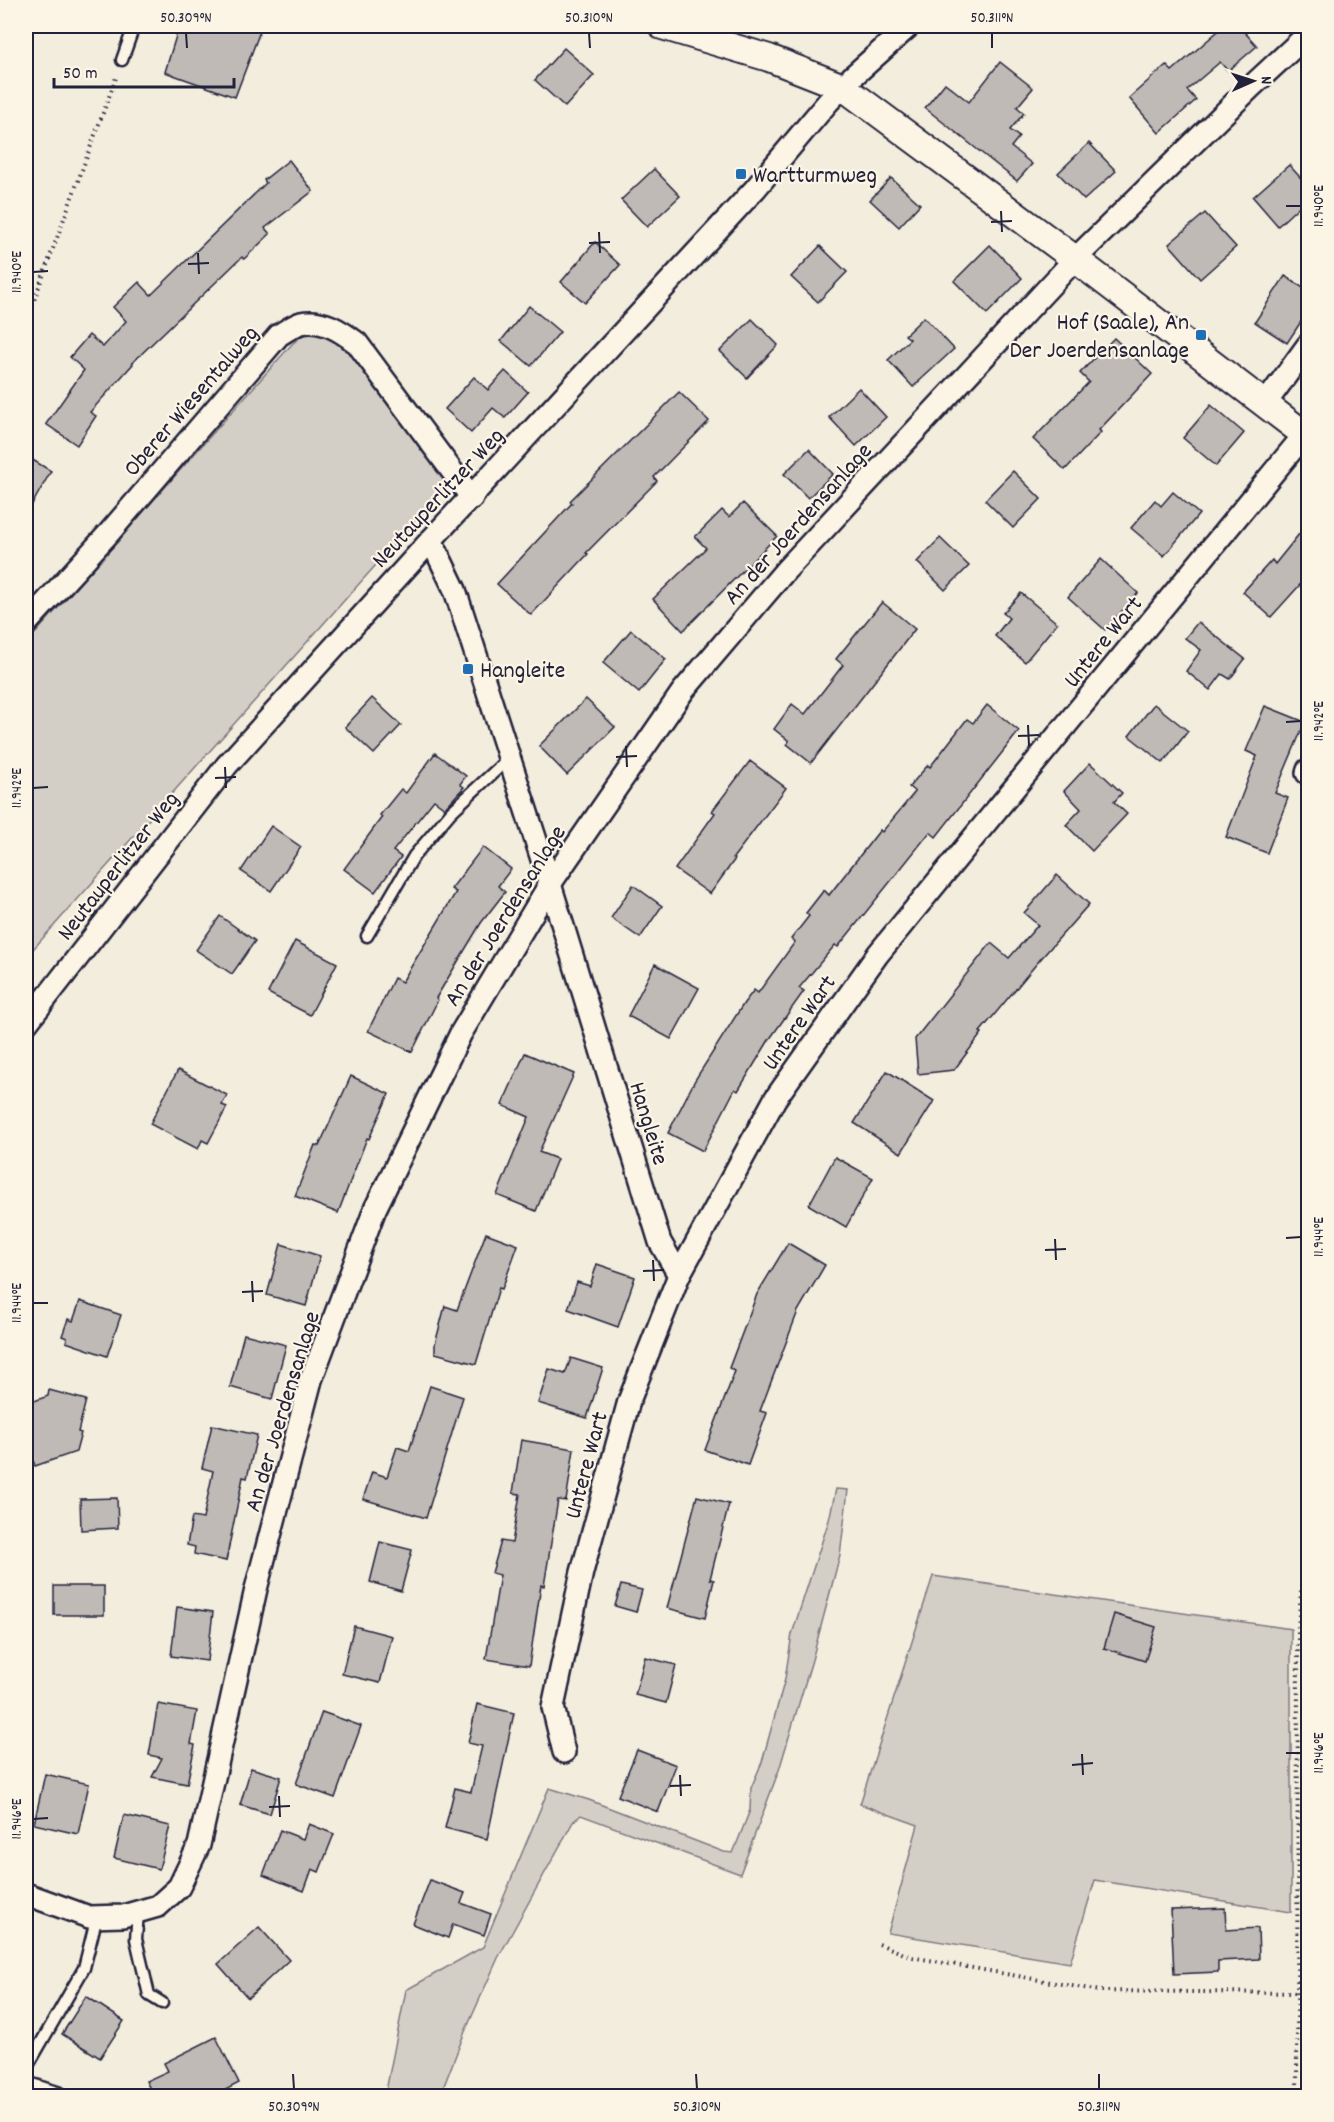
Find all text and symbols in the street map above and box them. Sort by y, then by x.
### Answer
text: 50.309°N [160,8,212,30]
text: 50.310°N [565,8,613,30]
text: 50.311°N [970,8,1014,30]
scale bar [54,51,234,89]
north arrow [1223,51,1283,111]
text: 50 m [63,62,98,87]
text: N [1254,76,1277,85]
place label: Wartturmweg [753,160,877,194]
marker: Wartturmweg [734,167,748,181]
text: 11.940°E [1309,185,1331,227]
text: 11.940°E [7,251,29,293]
place label: Hof (Saale), An Der Joerdensanlage [1009,307,1189,369]
street label: Oberer Wiesentalweg [117,319,268,485]
marker: Hof (Saale), An Der Joerdensanlage [1194,328,1208,342]
street label: Neutauperlitzer Weg [365,421,514,577]
street label: An der Joerdensanlage [717,436,882,614]
street label: Untere Wart [1057,589,1152,696]
place label: Hangleite [480,655,565,689]
marker: Hangleite [461,662,475,676]
text: 11.942°E [1309,701,1331,741]
text: 11.942°E [7,768,29,808]
street label: Neutauperlitzer Weg [50,785,189,949]
street label: An der Joerdensanlage [437,819,576,1014]
street label: Untere Wart [755,969,846,1078]
street label: Hangleite [618,1078,676,1170]
text: 11.944°E [1309,1217,1331,1257]
text: 11.944°E [7,1283,29,1323]
street label: An der Joerdensanlage [237,1307,331,1516]
street label: Untere Wart [557,1408,619,1523]
text: 11.946°E [1309,1732,1331,1774]
text: 11.946°E [7,1798,29,1840]
text: 50.309°N [268,2097,320,2119]
text: 50.310°N [673,2097,721,2119]
text: 50.311°N [1077,2097,1121,2119]

